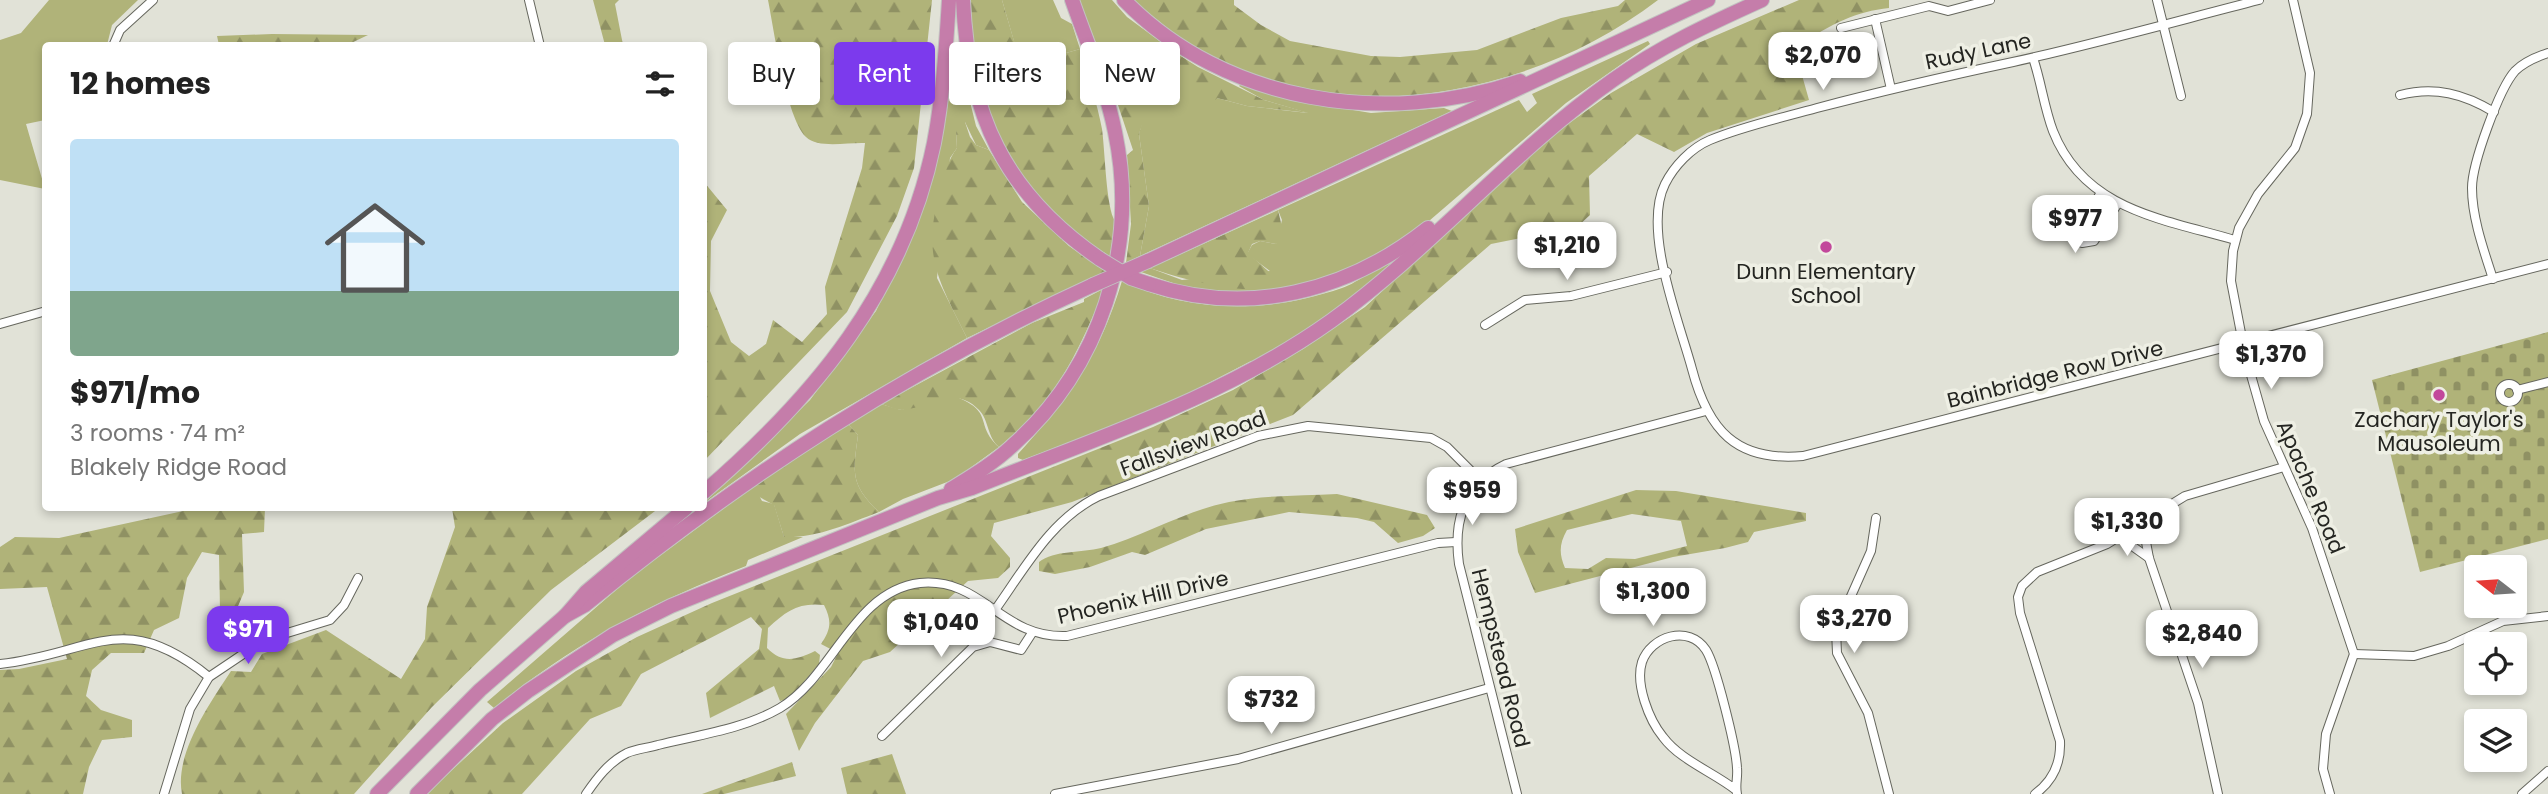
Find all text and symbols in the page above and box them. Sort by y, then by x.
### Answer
street label: Rudy Lane [1922,26,2034,76]
pin: $2,070 [1766,32,1880,92]
text: $2,070 [1784,39,1862,71]
chip: Buy [728,42,820,105]
chip: Rent [834,42,935,105]
chip: Filters [949,42,1066,105]
chip: New [1080,42,1180,105]
text: 12 homes [70,62,211,105]
icon: filters [641,65,679,103]
icon: home [312,185,438,311]
pin: $977 [2034,196,2116,255]
text: $977 [2048,202,2102,234]
pin: $1,210 [1510,222,1624,282]
text: $1,210 [1533,229,1601,261]
marker: Dunn Elementary School [1818,239,1834,255]
place label: Dunn Elementary School [1736,257,1916,310]
pin: $1,370 [2214,332,2328,391]
street label: Bainbridge Row Drive [1944,333,2166,415]
text: $1,370 [2235,338,2307,370]
text: $971/mo [70,371,200,414]
marker: Zachary Taylor's Mausoleum [2431,387,2447,403]
street label: Fallsview Road [1116,403,1270,483]
place label: Zachary Taylor's Mausoleum [2354,405,2524,458]
street label: Apache Road [2270,416,2352,558]
text: 3 rooms · 74 m² [70,417,245,449]
text: Blakely Ridge Road [70,451,287,483]
pin: $959 [1431,468,1513,527]
text: $959 [1443,474,1501,506]
pin: $1,330 [2070,498,2184,558]
text: $1,330 [2090,505,2164,537]
north arrow [2464,555,2527,618]
map controls [2464,555,2527,772]
street label: Phoenix Hill Drive [1055,563,1231,631]
street label: Hempstead Road [1465,565,1537,751]
pin: $1,300 [1596,568,1710,628]
text: $1,300 [1616,575,1690,607]
pin: $3,270 [1797,596,1911,655]
pin: $1,040 [884,600,998,659]
text: $3,270 [1816,602,1892,634]
pin: $971 [207,606,289,666]
text: $1,040 [903,606,979,638]
pin: $2,840 [2145,610,2259,670]
text: $971 [223,613,273,645]
text: $2,840 [2162,617,2242,649]
button: locate [2464,632,2527,695]
pin: $732 [1230,676,1312,736]
text: $732 [1244,683,1298,715]
button: layers [2464,709,2527,772]

